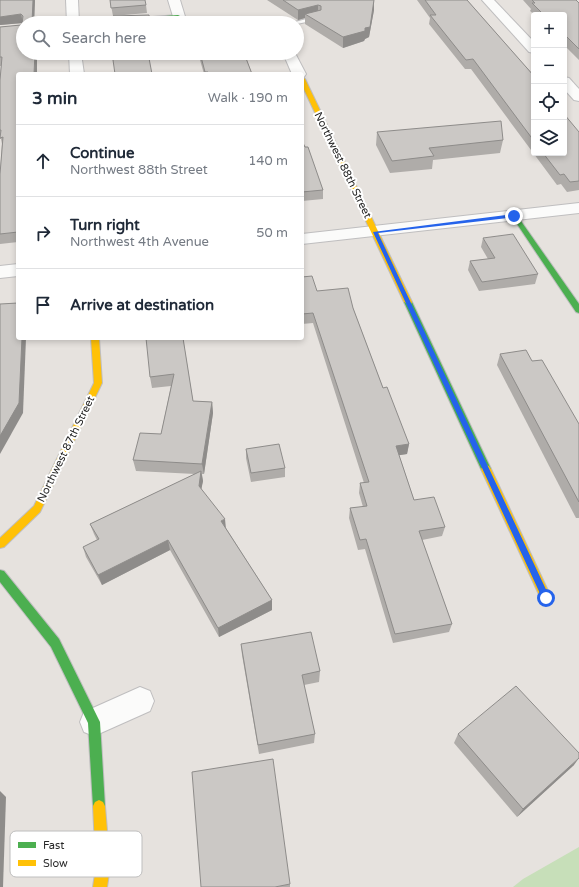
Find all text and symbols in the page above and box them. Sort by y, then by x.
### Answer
map controls [531,12,567,156]
button: + [531,12,567,48]
search box [16,16,304,60]
icon: search [30,27,52,49]
text: Search here [62,29,146,47]
button: − [531,48,567,84]
button: locate [531,84,567,120]
text: 3 min [32,88,77,109]
text: Walk · 190 m [208,90,288,106]
street label: Northwest 88th Street [312,110,374,220]
button: layers [531,120,567,156]
text: Continue [70,144,134,162]
icon: ahead [32,150,54,172]
text: 140 m [248,153,288,169]
text: Northwest 88th Street [70,162,208,178]
route end [505,207,523,225]
text: Turn right [70,216,140,234]
icon: right [32,222,54,244]
text: 50 m [256,225,288,241]
text: Northwest 4th Avenue [70,234,209,250]
icon: arrive [32,294,54,316]
text: Arrive at destination [70,296,214,314]
street label: Northwest 87th Street [35,394,97,504]
route start [537,589,555,607]
legend [10,831,142,877]
text: Fast [43,839,64,852]
text: Slow [43,857,68,870]

